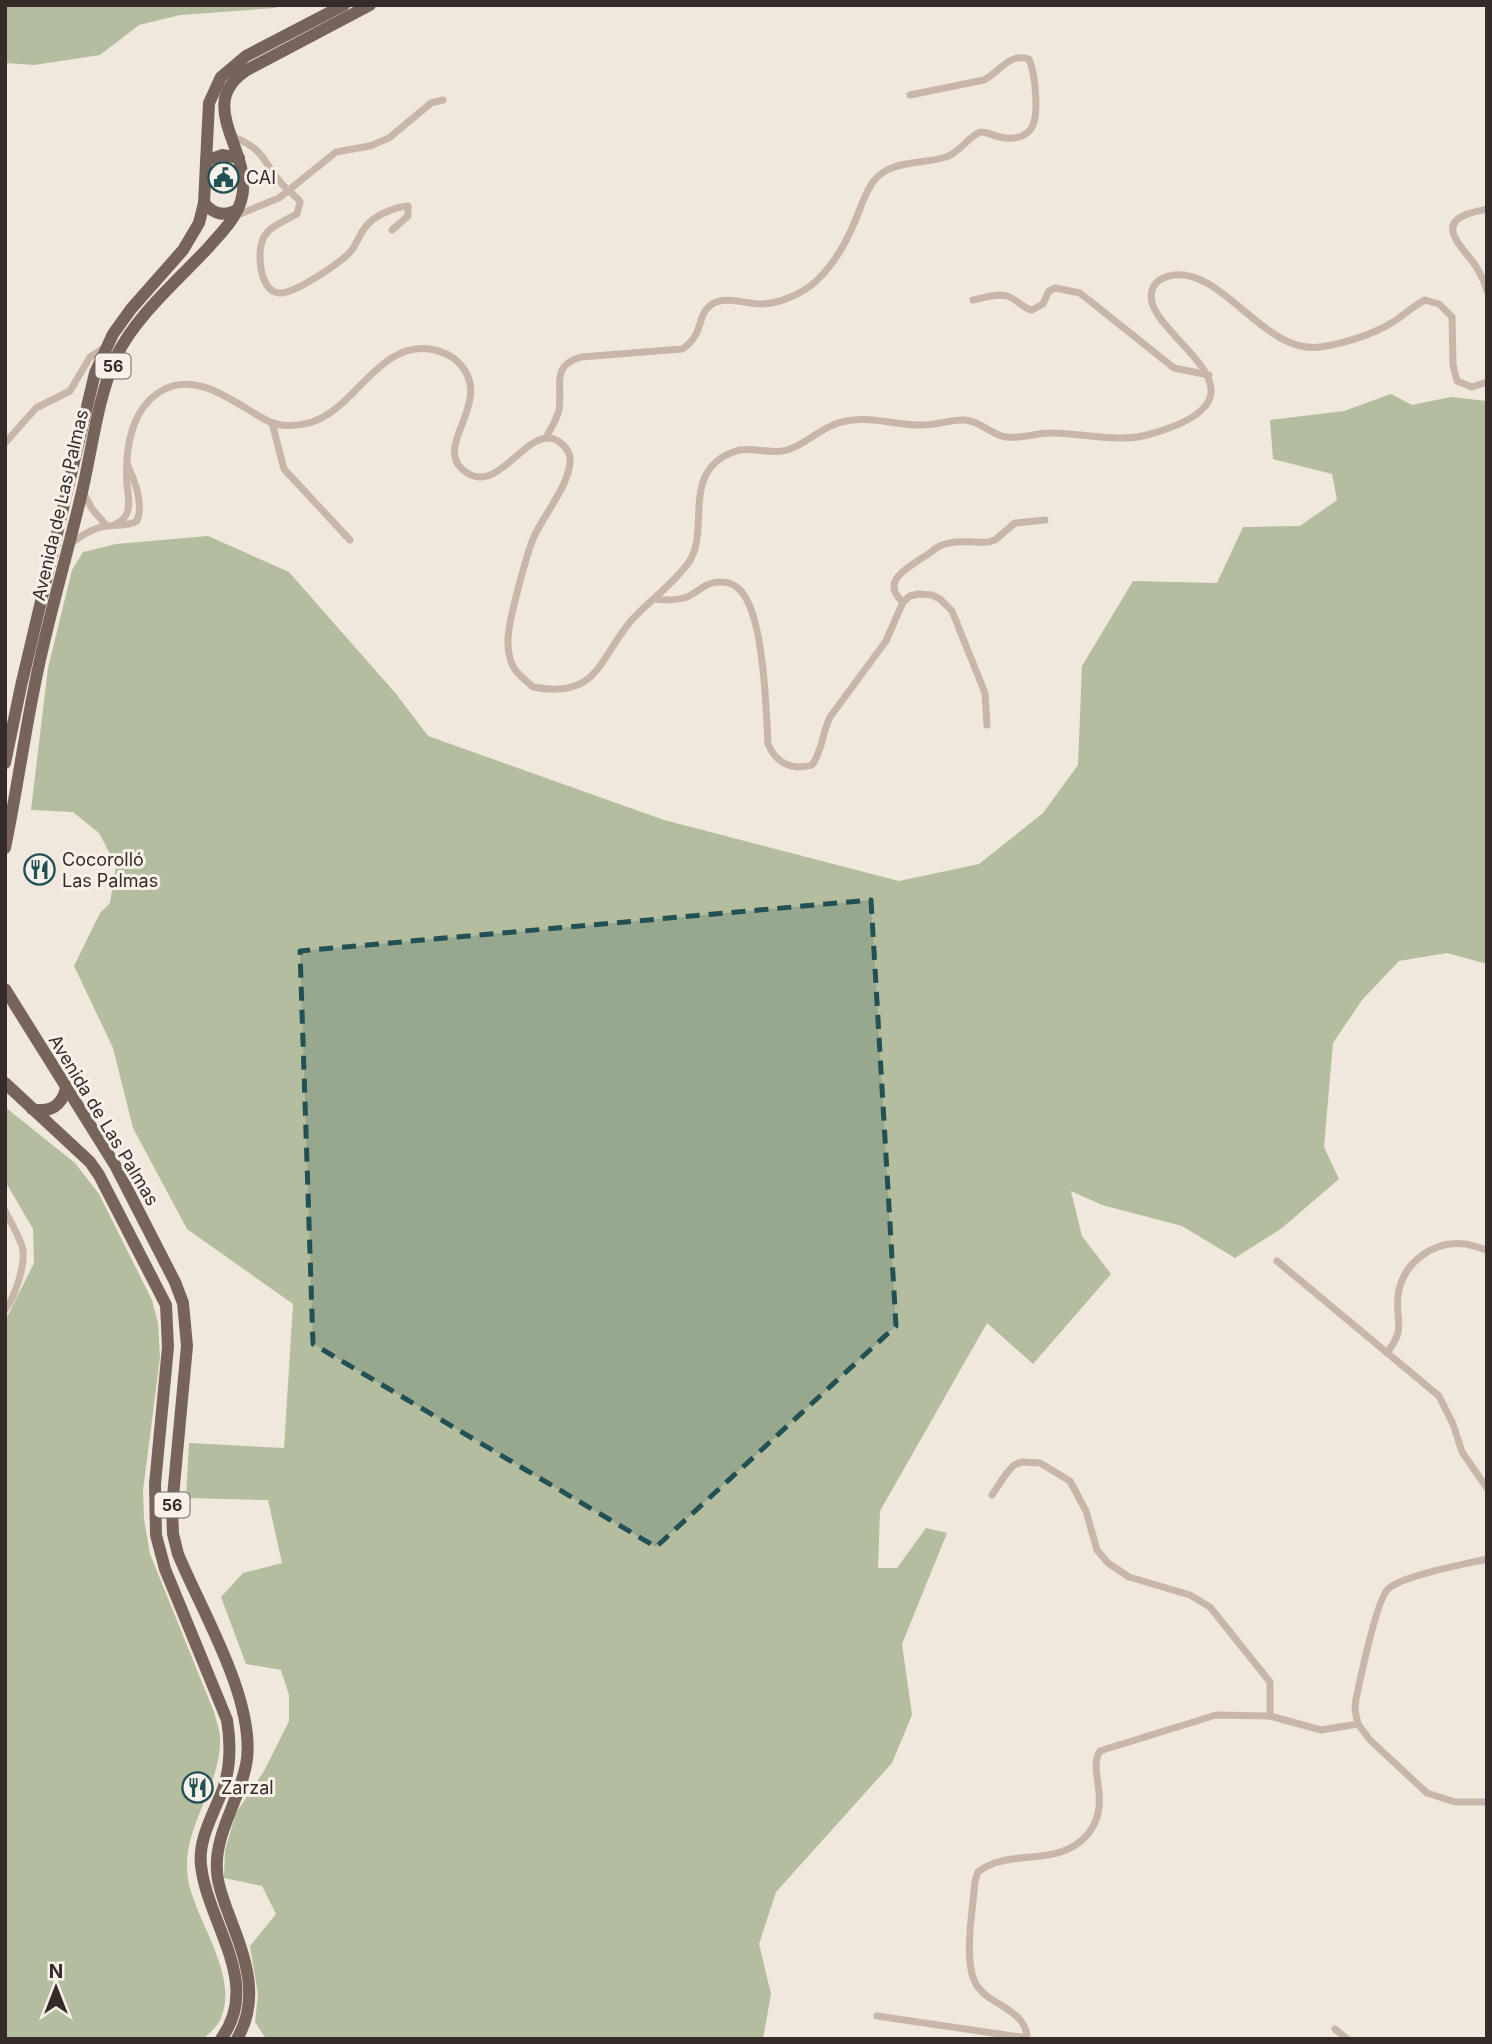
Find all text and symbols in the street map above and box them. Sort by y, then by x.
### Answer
public building icon: CAI [206,160,240,194]
place label: CAI [246,167,276,188]
road number: 56 [96,354,130,378]
street label: Avenida de Las Palmas [28,407,92,603]
place label: Cocorolló Las Palmas [62,849,158,891]
restaurant icon: Cocorolló Las Palmas [22,852,56,886]
street label: Avenida de Las Palmas [45,1031,163,1209]
road number: 56 [154,1492,190,1518]
restaurant icon: Zarzal [181,1770,215,1804]
place label: Zarzal [221,1777,274,1798]
north arrow [21,1953,91,2023]
text: N [49,1960,63,1983]

